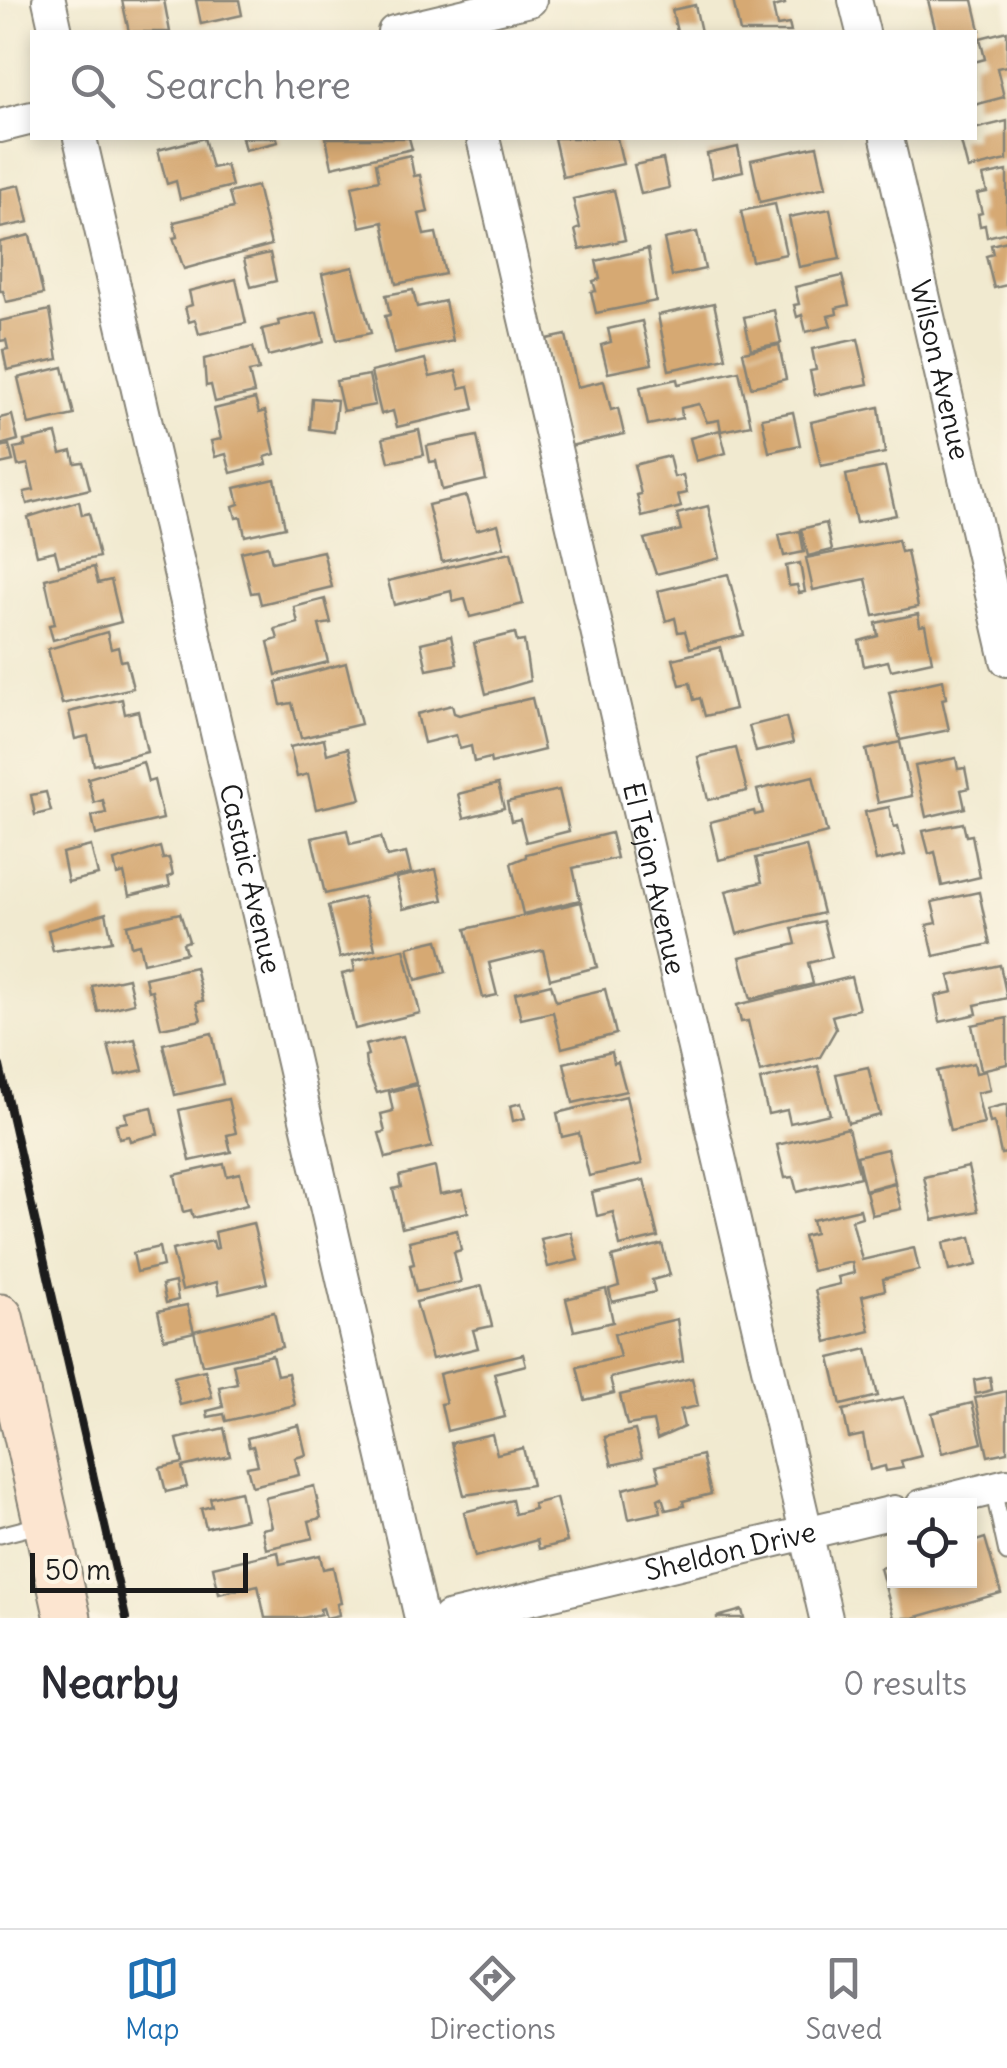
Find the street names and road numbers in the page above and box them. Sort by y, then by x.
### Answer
street label: Wilson Avenue [902,277,978,463]
street label: El Tejon Avenue [615,779,694,978]
street label: Castaic Avenue [211,780,290,977]
street label: Sheldon Drive [641,1513,819,1589]

